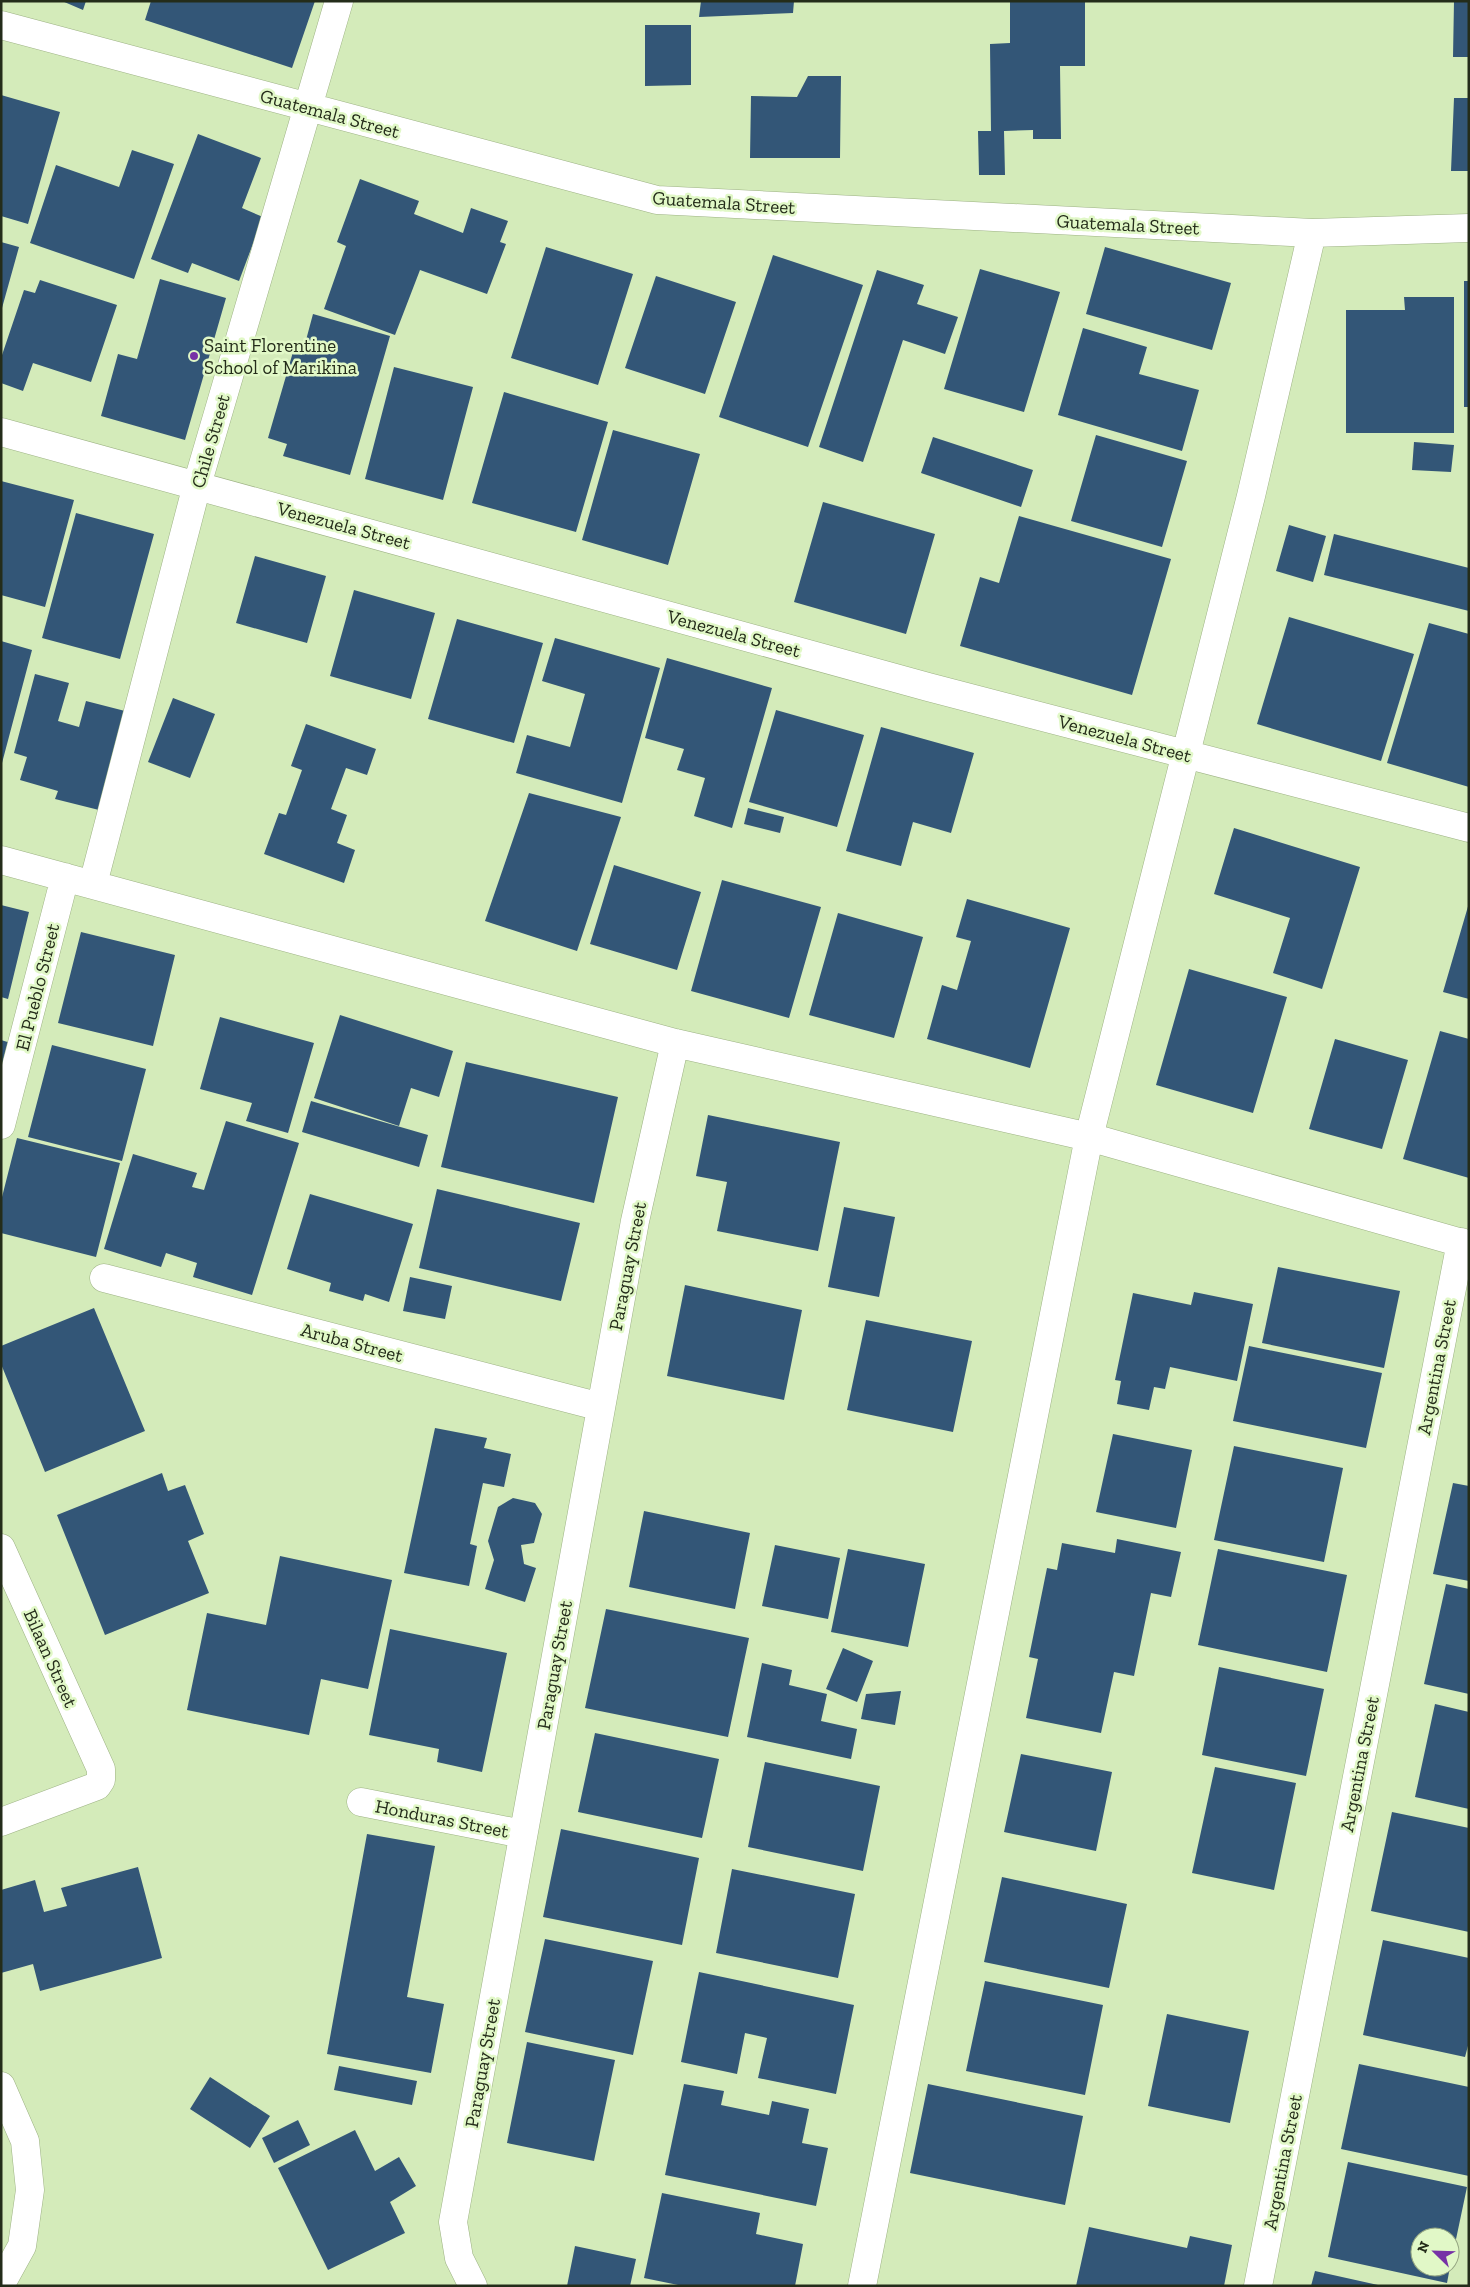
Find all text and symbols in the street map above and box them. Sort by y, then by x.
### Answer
street label: Guatemala Street [258,84,402,143]
street label: Guatemala Street [652,186,796,219]
street label: Guatemala Street [1056,209,1200,240]
place label: Saint Florentine School of Marikina [204,334,357,379]
marker: Saint Florentine School of Marikina [188,350,200,362]
street label: Chile Street [186,392,235,491]
street label: Venezuela Street [274,496,413,554]
street label: Venezuela Street [664,604,803,662]
street label: Venezuela Street [1055,709,1194,767]
street label: El Pueblo Street [11,921,64,1053]
street label: Paraguay Street [604,1200,651,1332]
street label: Argentina Street [1412,1297,1461,1437]
street label: Aruba Street [298,1318,405,1367]
street label: Paraguay Street [532,1599,577,1731]
street label: Bilaan Street [19,1605,83,1711]
street label: Argentina Street [1335,1694,1384,1834]
street label: Honduras Street [373,1794,511,1843]
street label: Paraguay Street [460,1997,505,2129]
street label: Argentina Street [1258,2092,1307,2232]
north arrow [1410,2227,1460,2277]
text: N [1414,2239,1434,2255]

